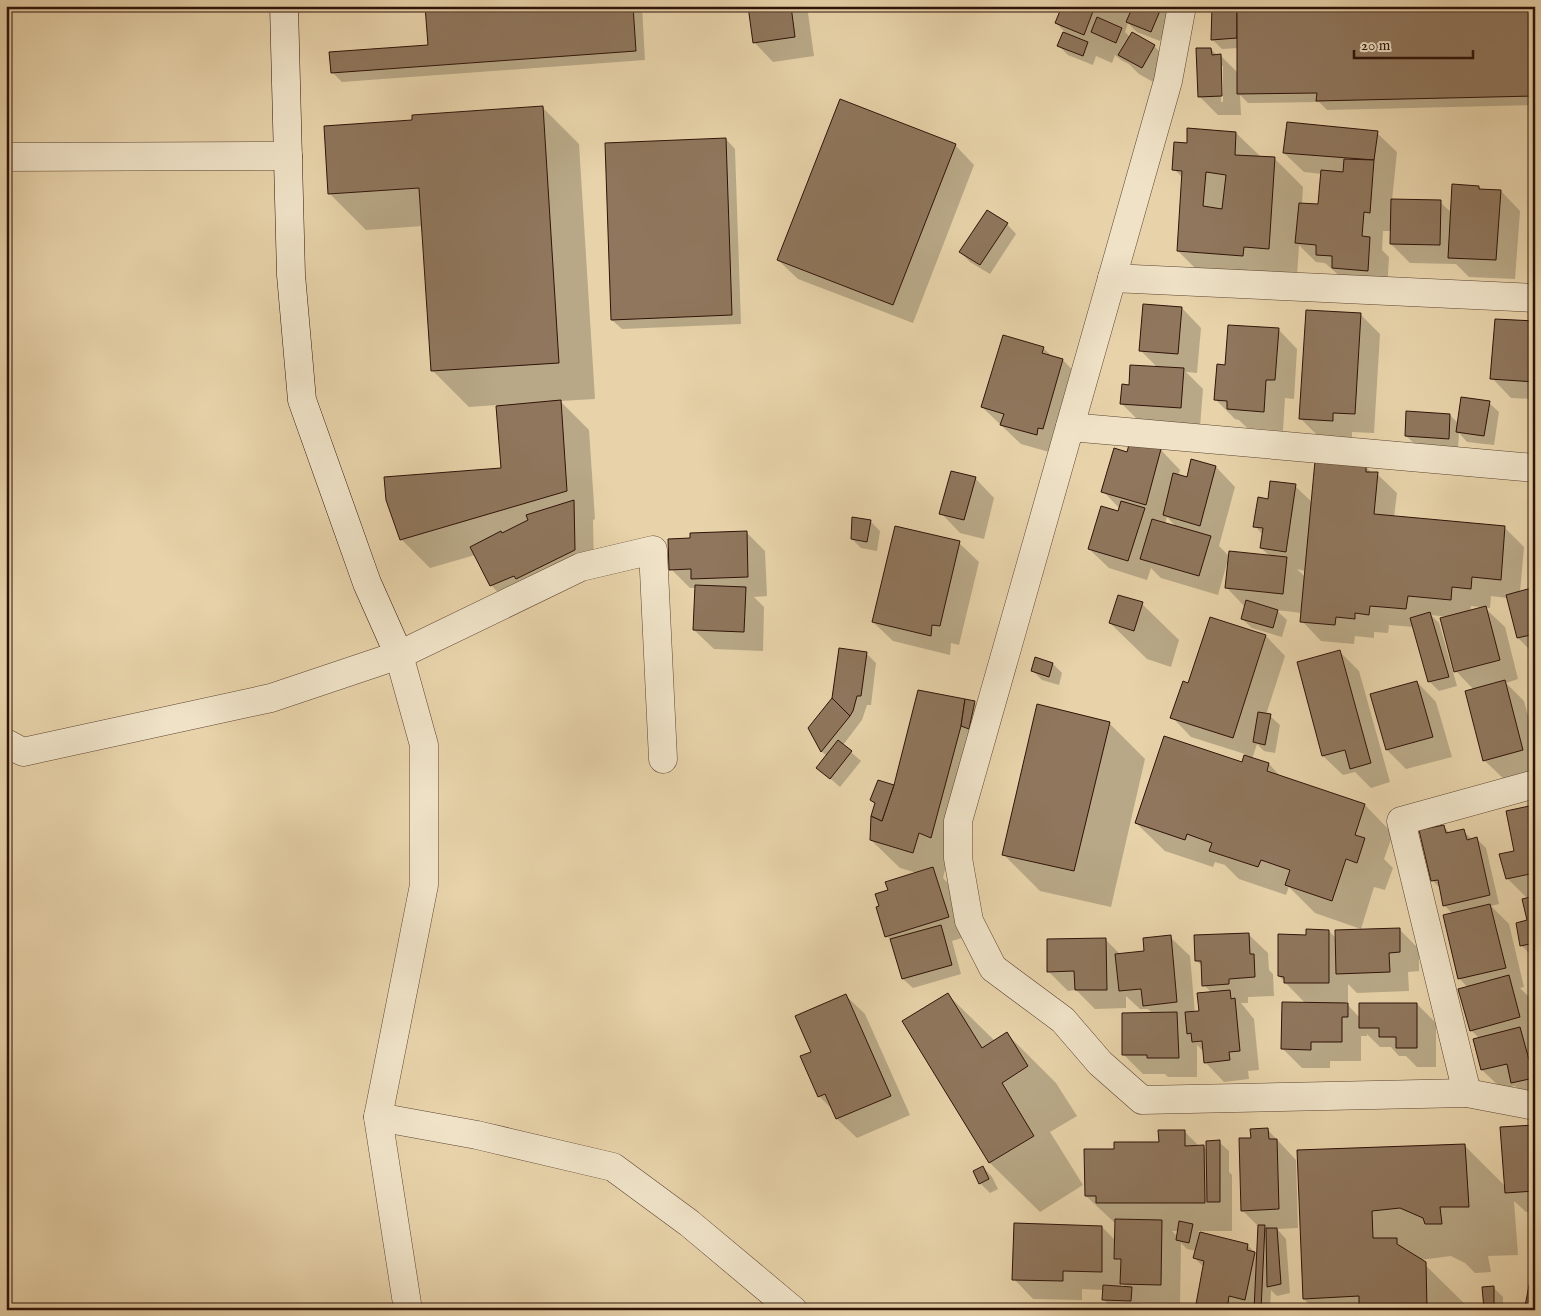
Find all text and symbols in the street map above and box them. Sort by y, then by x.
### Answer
scale bar [1354,28,1472,60]
text: 20 m [1361,36,1391,55]

